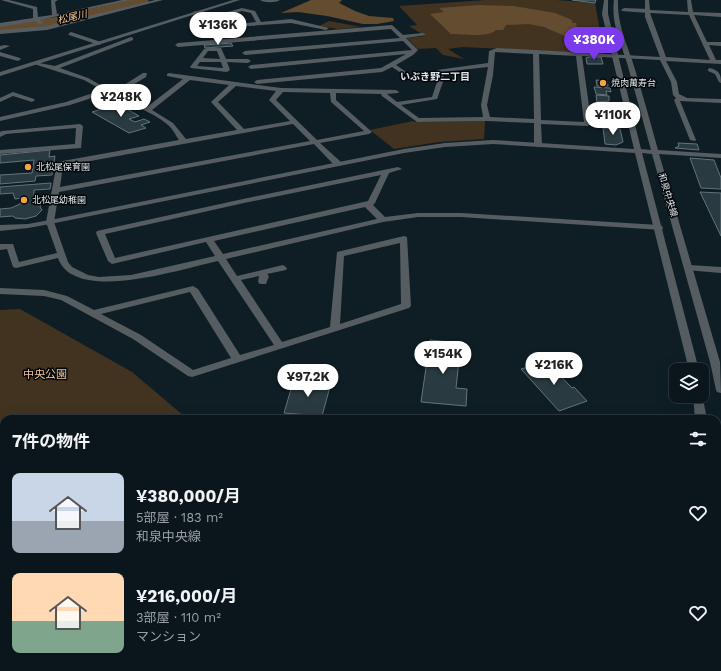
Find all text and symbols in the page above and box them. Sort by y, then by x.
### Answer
water label: 松尾川 [56,8,89,26]
pin: ¥136K [190,12,246,46]
text: ¥136K [199,17,238,32]
pin: ¥380K [566,27,622,61]
text: ¥380K [573,32,615,47]
district label: いぶき野二丁目 [400,71,470,82]
marker: 焼肉萬寿台 [598,78,608,88]
place label: 焼肉萬寿台 [611,78,656,88]
pin: ¥248K [93,84,149,118]
text: ¥248K [100,89,142,104]
pin: ¥110K [585,102,641,136]
text: ¥110K [594,107,632,122]
marker: 北松尾保育園 [23,162,33,172]
place label: 北松尾保育園 [36,162,90,172]
street label: 和泉中央線 [657,172,680,219]
marker: 北松尾幼稚園 [19,195,29,205]
place label: 北松尾幼稚園 [32,195,86,205]
pin: ¥154K [415,341,471,375]
text: ¥154K [423,346,463,361]
pin: ¥216K [526,352,582,386]
text: ¥216K [534,357,574,372]
map controls [669,363,709,403]
button: layers [669,363,709,403]
pin: ¥97.2K [275,364,341,398]
park label: 中央公園 [23,368,67,381]
text: ¥97.2K [286,369,330,384]
icon: filters [687,428,709,450]
text: 7件の物件 [12,431,90,451]
text: ¥380,000/月 [136,486,241,506]
icon: home [44,489,92,537]
icon: heart [687,502,709,524]
text: 5部屋 · 183 m² [136,510,223,525]
text: 和泉中央線 [136,529,201,544]
text: ¥216,000/月 [136,586,237,606]
icon: home [44,589,92,637]
icon: heart [687,602,709,624]
text: 3部屋 · 110 m² [136,610,221,625]
text: マンション [136,629,201,644]

